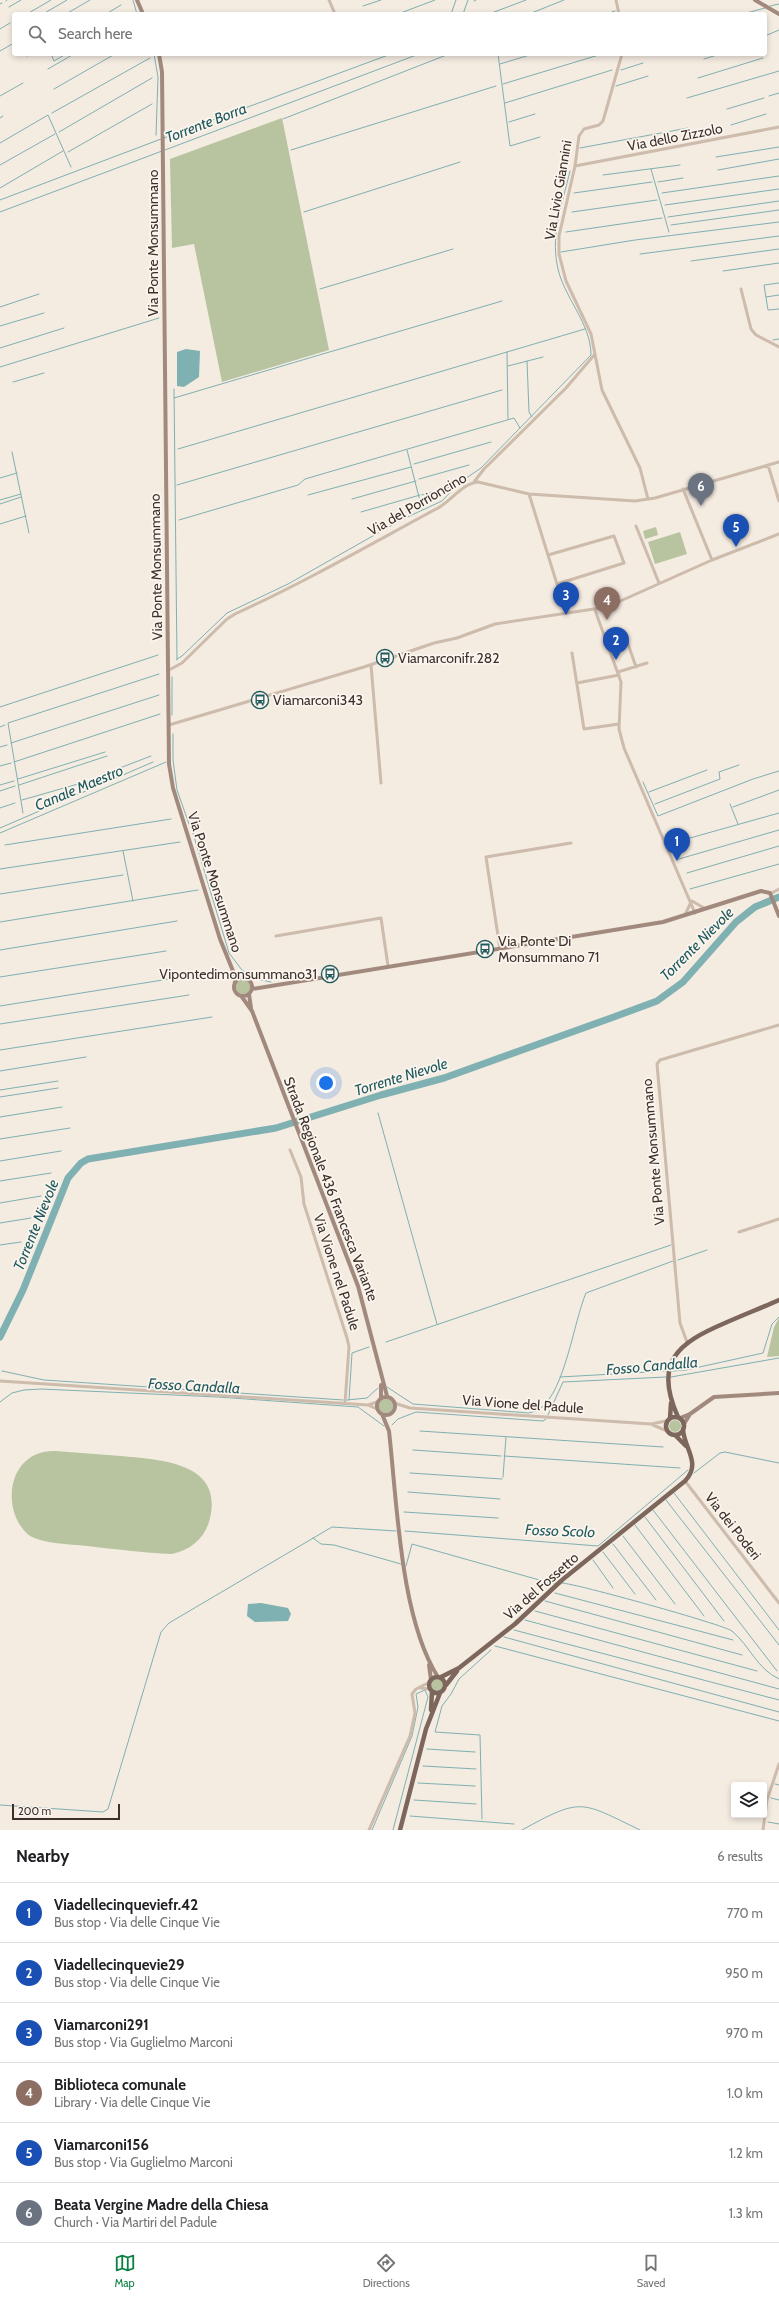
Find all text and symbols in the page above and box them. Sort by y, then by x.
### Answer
search box [12,12,767,56]
icon: search [26,23,48,45]
text: Search here [58,25,133,43]
water label: Torrente Borra [163,99,249,147]
street label: Via dello Zizzolo [626,119,724,155]
street label: Via Livio Giannini [540,139,576,241]
street label: Via Ponte Monsummano [144,169,162,316]
street label: Via del Porrioncino [364,468,470,540]
pin: 6 [688,473,714,506]
street label: Via Ponte Monsummano [146,493,166,641]
pin: 5 [723,514,749,547]
pin: 3 [553,582,579,615]
pin: 4 [594,587,620,620]
pin: 2 [603,627,629,660]
bus stop icon: Viamarconifr.282 [375,648,395,668]
place label: Viamarconifr.282 [398,649,500,667]
bus stop icon: Viamarconi343 [250,690,270,710]
place label: Viamarconi343 [273,691,363,709]
water label: Canale Maestro [32,761,126,815]
street label: Via Ponte Monsummano [184,809,246,955]
pin: 1 [664,828,690,861]
water label: Torrente Nievole [656,903,738,985]
place label: Via Ponte Di Monsummano 71 [498,932,599,966]
bus stop icon: Via Ponte Di Monsummano 71 [475,939,495,959]
bus stop icon: Vipontedimonsummano31 [320,964,340,984]
place label: Vipontedimonsummano31 [159,965,317,983]
water label: Torrente Nievole [352,1054,450,1100]
your location [316,1073,336,1093]
street label: Strada Regionale 436 Francesca Variante [280,1074,382,1304]
street label: Via Ponte Monsummano [638,1078,668,1226]
water label: Torrente Nievole [10,1177,63,1273]
street label: Via Vione nel Padule [310,1211,364,1333]
water label: Fosso Candalla [605,1353,699,1379]
water label: Fosso Candalla [147,1375,241,1397]
street label: Via Vione del Padule [462,1391,584,1417]
street label: Via dei Poderi [701,1489,765,1563]
water label: Fosso Scolo [525,1521,596,1541]
street label: Via del Fossetto [500,1548,582,1624]
map controls [731,1782,767,1818]
button: layers [731,1782,767,1818]
scale bar [12,1802,120,1821]
text: 200 m [18,1804,51,1818]
text: Nearby [16,1846,69,1866]
text: 6 results [717,1848,763,1864]
text: Viadellecinqueviefr.42 [54,1896,198,1914]
text: 1 [27,1905,31,1921]
text: 770 m [727,1905,763,1921]
text: Bus stop · Via delle Cinque Vie [54,1914,220,1930]
text: Viadellecinquevie29 [54,1956,184,1974]
text: 2 [26,1965,32,1981]
text: 950 m [725,1965,763,1981]
text: Bus stop · Via delle Cinque Vie [54,1974,220,1990]
text: Viamarconi291 [54,2016,149,2034]
text: 3 [25,2025,33,2041]
text: 970 m [726,2025,763,2041]
text: Bus stop · Via Guglielmo Marconi [54,2034,233,2050]
text: Biblioteca comunale [54,2076,186,2094]
text: 4 [25,2085,33,2101]
text: 1.0 km [727,2085,763,2101]
text: Library · Via delle Cinque Vie [54,2094,210,2110]
text: Viamarconi156 [54,2136,149,2154]
text: 5 [26,2145,32,2161]
text: 1.2 km [729,2145,763,2161]
text: Bus stop · Via Guglielmo Marconi [54,2154,233,2170]
text: Beata Vergine Madre della Chiesa [54,2196,268,2214]
text: 6 [25,2205,33,2221]
text: 1.3 km [729,2205,763,2221]
text: Church · Via Martiri del Padule [54,2214,217,2230]
tab: Map [114,2252,136,2290]
tab: Directions [363,2252,410,2290]
tab: Saved [637,2252,665,2290]

